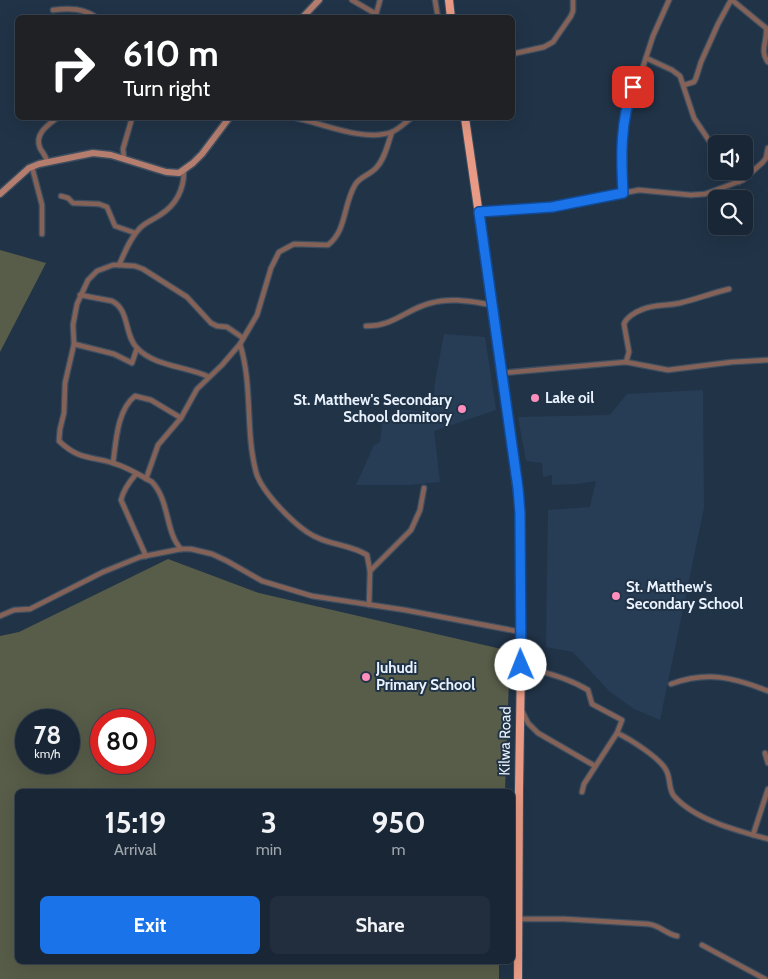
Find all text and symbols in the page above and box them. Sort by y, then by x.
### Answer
text: 610 m [123,32,219,75]
icon: right [40,35,105,100]
pin [612,66,654,108]
icon: arrive [619,73,647,101]
text: Turn right [123,75,210,102]
map controls [708,135,753,235]
button: sound [708,135,753,180]
button: search [708,190,753,235]
place label: Lake oil [545,389,594,407]
place label: St. Matthew's Secondary School domitory [293,391,453,426]
marker: Lake oil [529,392,541,404]
marker: St. Matthew's Secondary School domitory [456,403,468,415]
place label: St. Matthew's Secondary School [626,578,743,613]
marker: St. Matthew's Secondary School [610,590,622,602]
position arrow [494,638,546,690]
place label: Juhudi Primary School [375,659,475,694]
marker: Juhudi Primary School [360,671,372,683]
street label: Kilwa Road [495,706,515,776]
speed limit sign: 80 [90,709,155,774]
text: 78 [34,720,61,750]
text: km/h [34,746,61,761]
text: 15:19 [104,804,166,841]
text: 3 [261,804,277,841]
text: 950 [371,804,426,841]
text: Arrival [114,840,157,859]
text: min [256,840,282,859]
text: m [391,840,406,859]
button: Exit [40,896,260,954]
button: Share [270,896,490,954]

